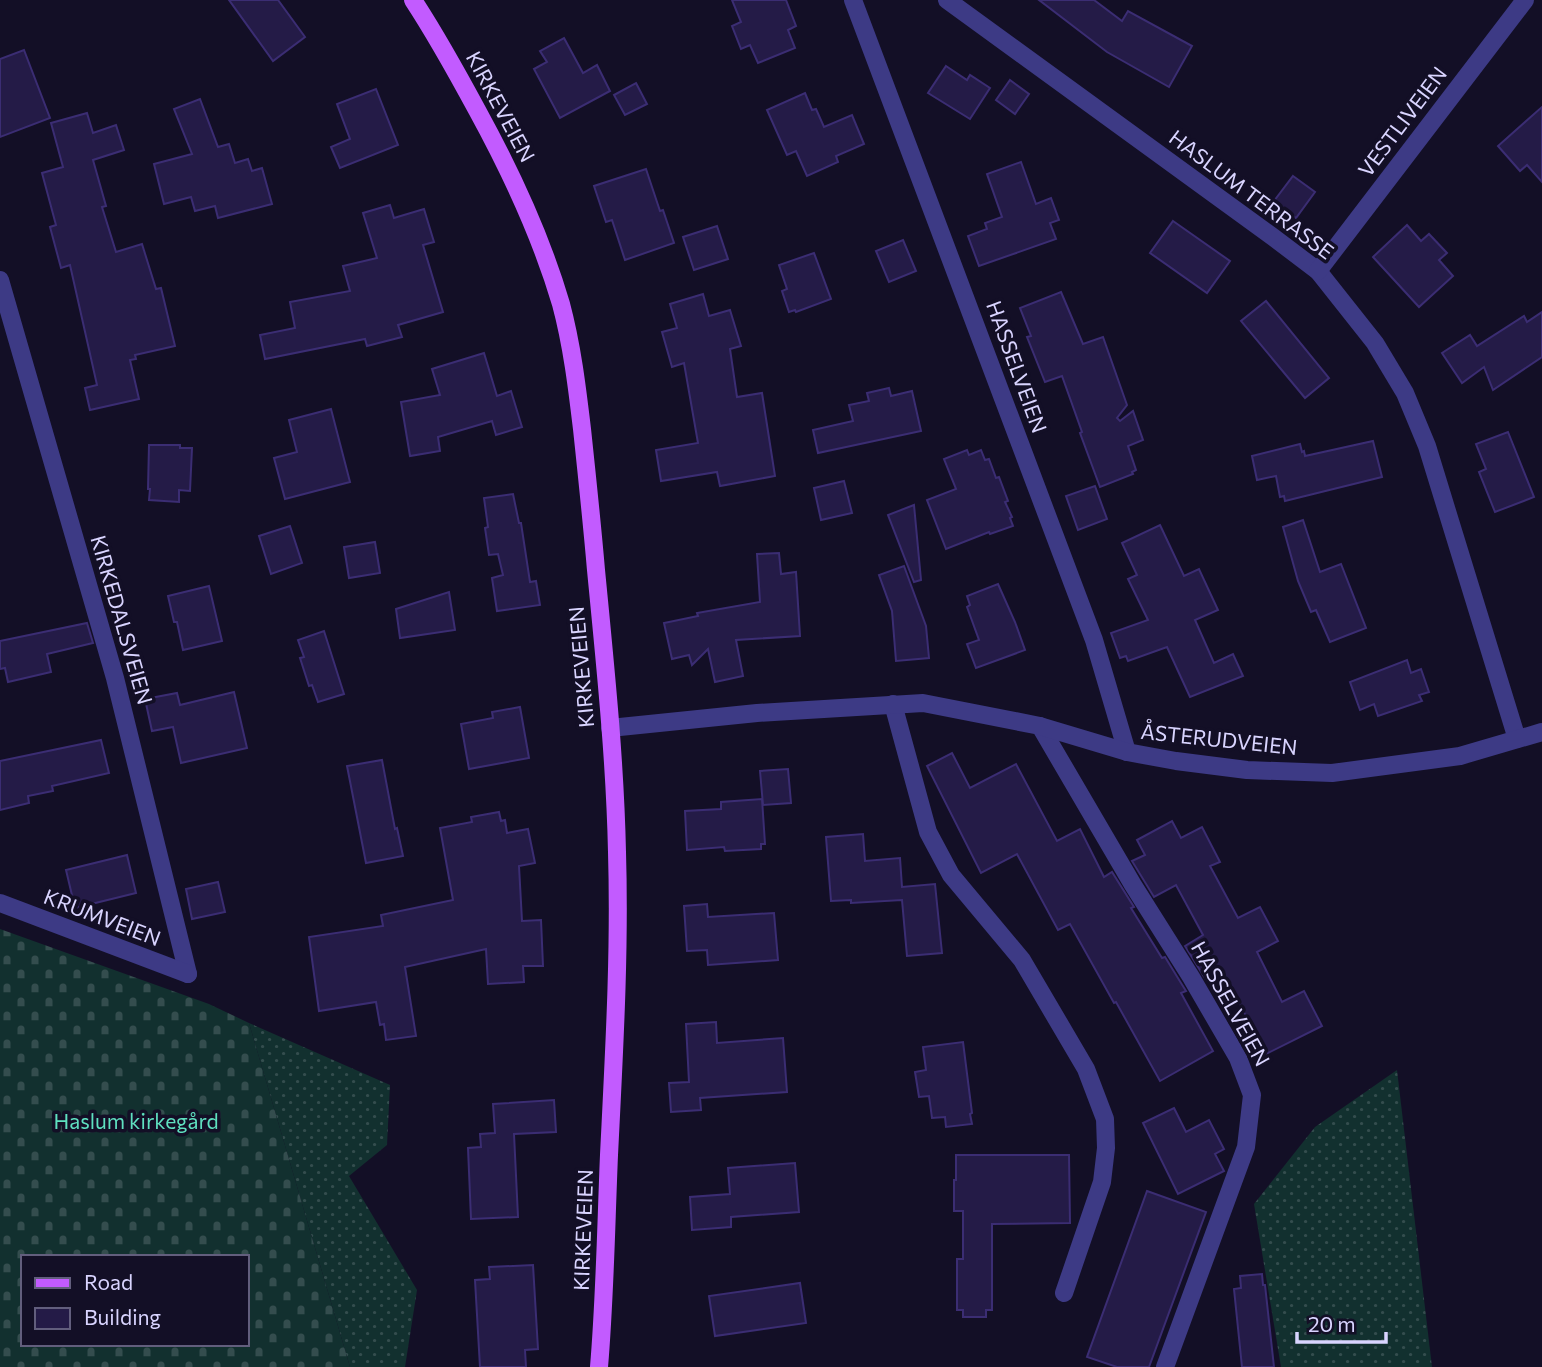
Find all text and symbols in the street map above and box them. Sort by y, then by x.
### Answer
street label: KIRKEVEIEN [462,47,541,166]
street label: VESTLIVEIEN [1352,61,1451,181]
street label: HASLUM TERRASSE [1165,124,1339,264]
street label: HASSELVEIEN [982,297,1053,436]
street label: KIRKEDALSVEIEN [86,532,159,707]
street label: KIRKEVEIEN [563,605,598,729]
street label: ÅSTERUDVEIEN [1140,718,1299,759]
street label: KRUMVEIEN [41,883,164,950]
street label: HASSELVEIEN [1187,937,1276,1070]
park label: Haslum kirkegård [53,1108,219,1133]
street label: KIRKEVEIEN [568,1169,597,1291]
legend [21,1255,248,1346]
text: Road [84,1269,133,1294]
scale bar [1297,1300,1386,1344]
text: Building [84,1304,161,1329]
text: 20 m [1308,1311,1356,1336]

